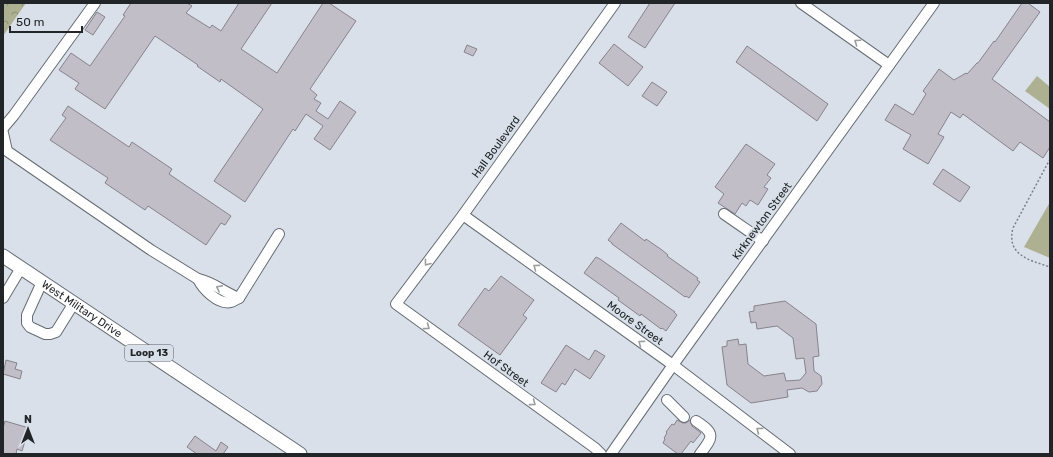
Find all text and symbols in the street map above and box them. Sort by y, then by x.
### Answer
scale bar [10,8,82,34]
text: 50 m [16,15,44,29]
one-way arrow [855,40,862,47]
street label: Hall Boulevard [469,113,523,181]
street label: Kirknewton Street [730,179,795,262]
one-way arrow [424,258,431,265]
one-way arrow [533,265,540,272]
street label: West Military Drive [39,277,125,340]
one-way arrow [216,285,223,293]
street label: Moore Street [604,298,666,348]
one-way arrow [423,322,430,329]
one-way arrow [639,341,646,348]
road number: Loop 13 [125,345,173,361]
street label: Hof Street [481,348,532,390]
one-way arrow [528,398,535,405]
north arrow [8,409,48,449]
text: N [24,413,32,426]
one-way arrow [757,428,764,435]

